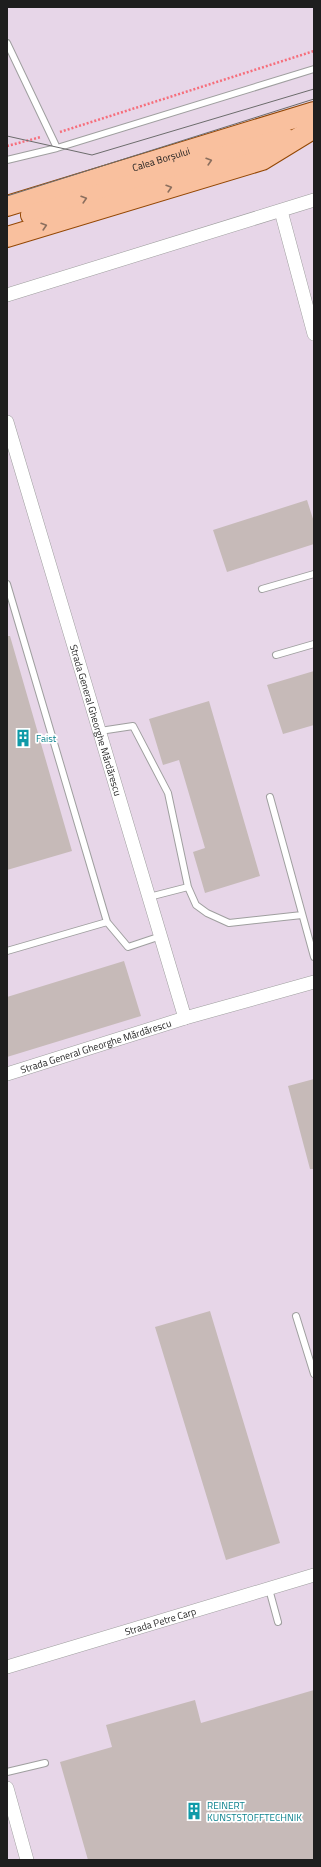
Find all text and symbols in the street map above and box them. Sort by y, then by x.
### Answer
street label: Calea Borșului [130,143,192,175]
one-way arrow [205,157,212,166]
one-way arrow [165,184,172,193]
one-way arrow [81,195,88,204]
one-way arrow [41,222,48,231]
street label: Strada General Gheorghe Mărdărescu [66,643,125,798]
building icon: Faist [13,728,33,748]
place label: Faist [36,731,57,746]
street label: Strada General Gheorghe Mărdărescu [18,1016,173,1077]
street label: Strada Petre Carp [123,1604,198,1639]
place label: REINERT KUNSTSTOFFTECHNIK [207,1798,302,1825]
building icon: REINERT KUNSTSTOFFTECHNIK [184,1801,204,1821]

